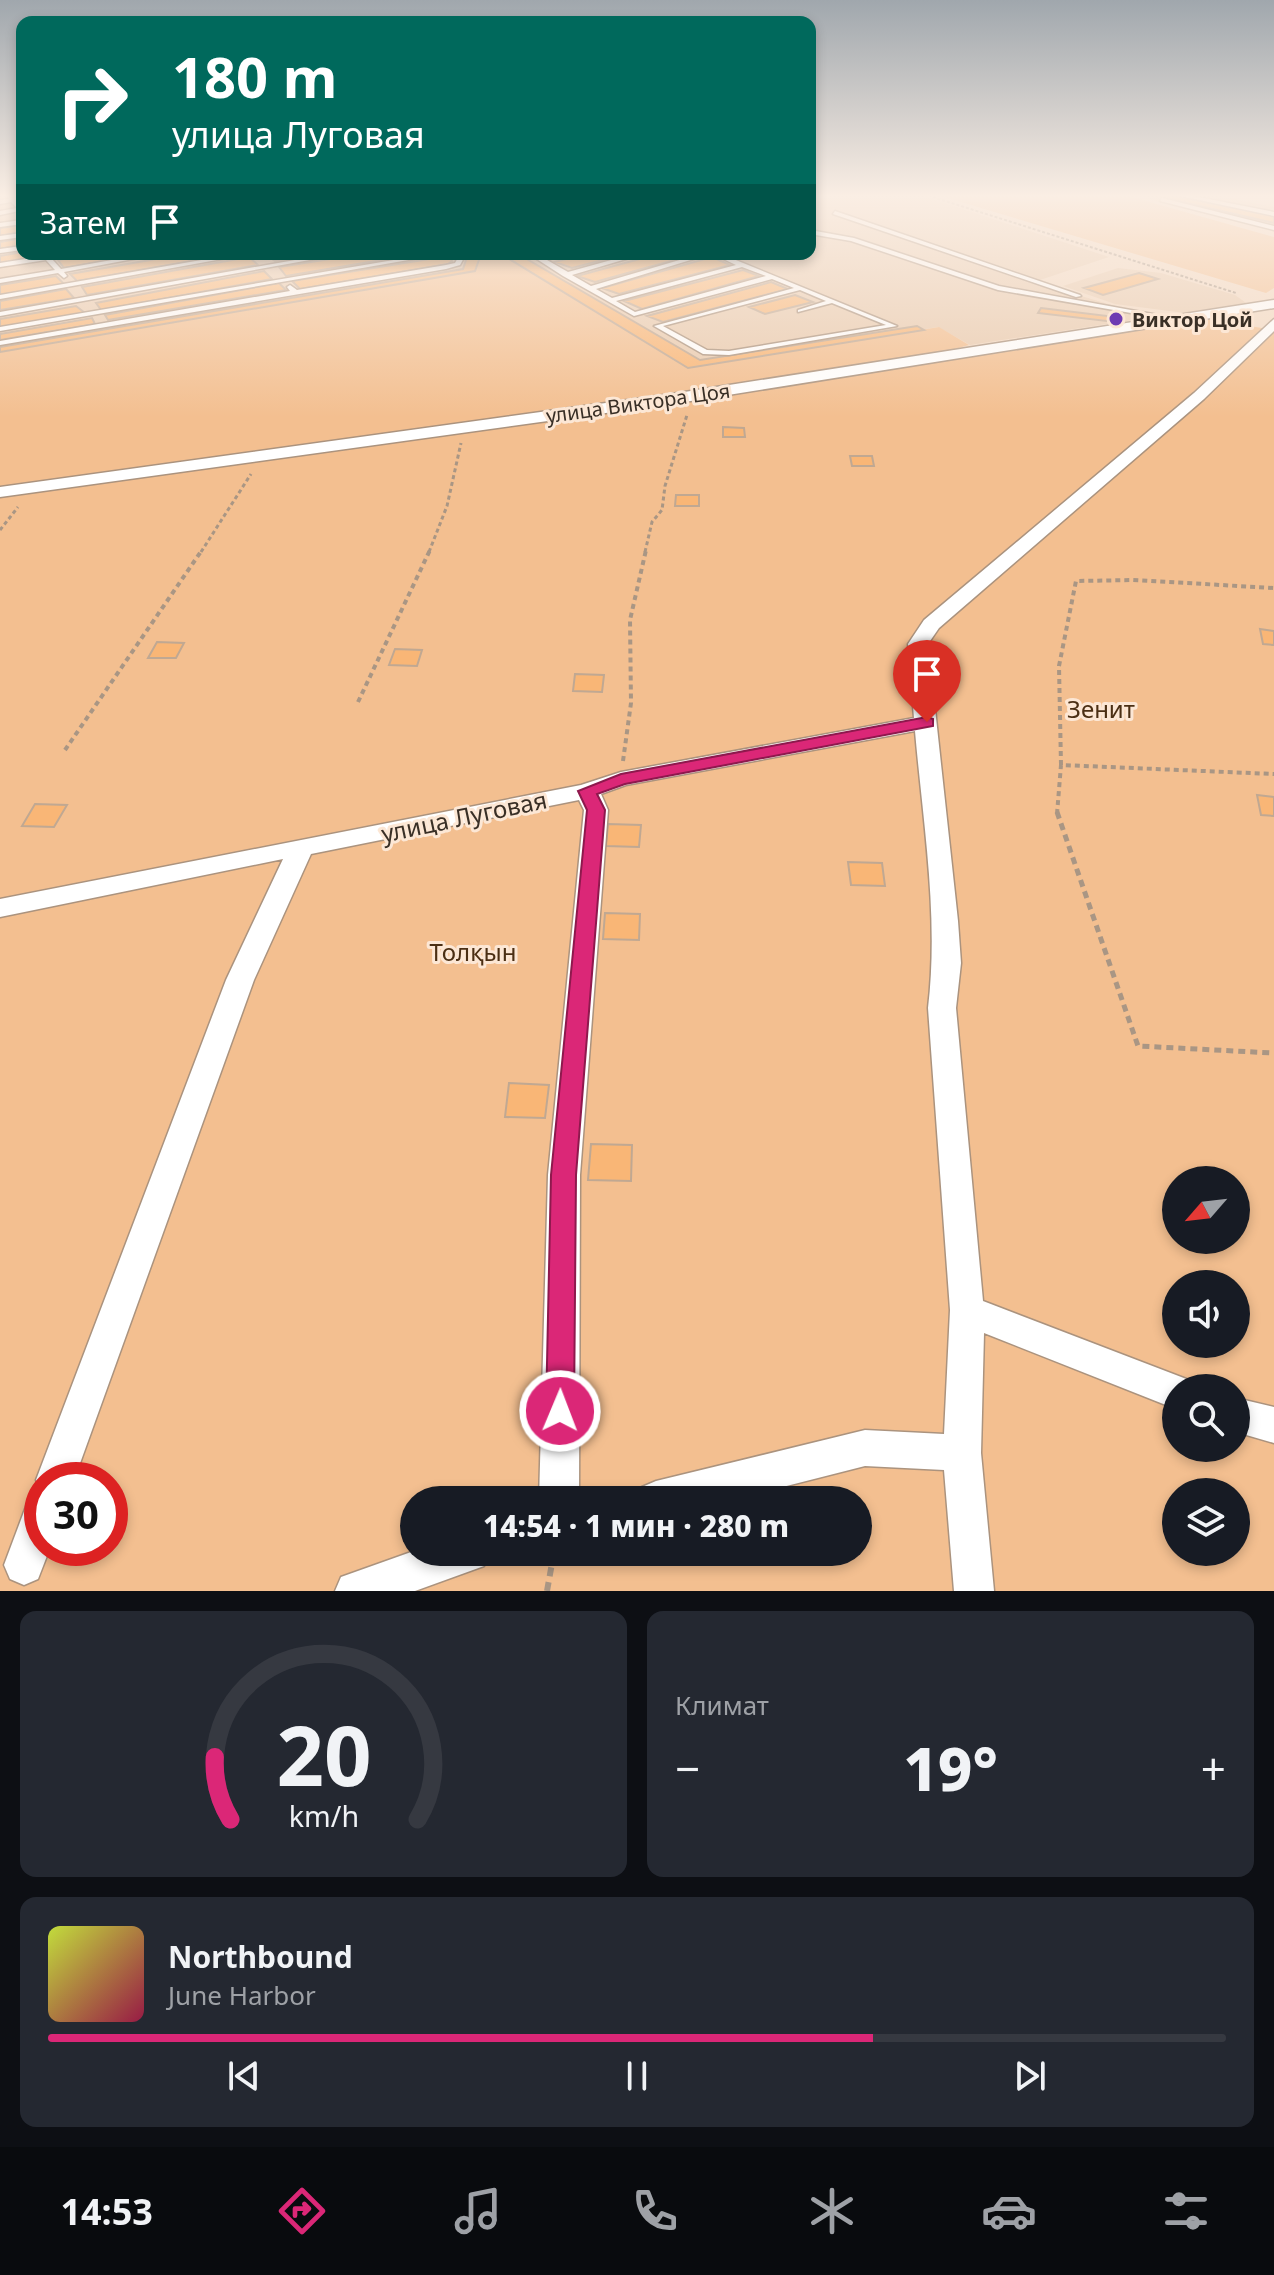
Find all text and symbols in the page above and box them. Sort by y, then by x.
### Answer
text: 180 m [172,38,337,114]
icon: right [40,48,144,152]
text: улица Луговая [172,110,425,159]
icon: arrive [143,200,187,244]
text: Затем [40,202,127,243]
place label: Виктор Цой [1132,306,1253,333]
marker: Виктор Цой [1107,310,1125,328]
street label: улица Виктора Цоя [544,377,732,429]
pin [893,640,961,722]
icon: arrive [905,652,949,696]
park label: Зенит [1067,692,1135,725]
street label: улица Луговая [378,782,550,850]
park label: Толқын [429,935,517,968]
north arrow [1162,1166,1250,1254]
map controls [1162,1166,1250,1566]
button: sound [1162,1270,1250,1358]
position arrow [518,1369,602,1453]
button: search [1162,1374,1250,1462]
speed limit sign: 30 [24,1462,128,1566]
button: layers [1162,1478,1250,1566]
text: 14:54 · 1 мин · 280 m [483,1505,789,1546]
text: Климат [675,1687,769,1723]
text: 20 [276,1697,371,1810]
text: 19° [903,1727,998,1809]
text: − [675,1738,700,1798]
text: + [1201,1738,1226,1798]
text: km/h [288,1796,359,1835]
text: Northbound [168,1936,353,1977]
text: June Harbor [168,1977,316,2013]
icon: previous [222,2054,266,2098]
icon: pause [615,2054,659,2098]
icon: next [1008,2054,1052,2098]
icon: directions [274,2183,330,2239]
icon: music [450,2183,506,2239]
icon: phone [627,2183,683,2239]
icon: climate [804,2183,860,2239]
icon: car [981,2183,1037,2239]
icon: filters [1158,2183,1214,2239]
text: 14:53 [60,2187,153,2236]

